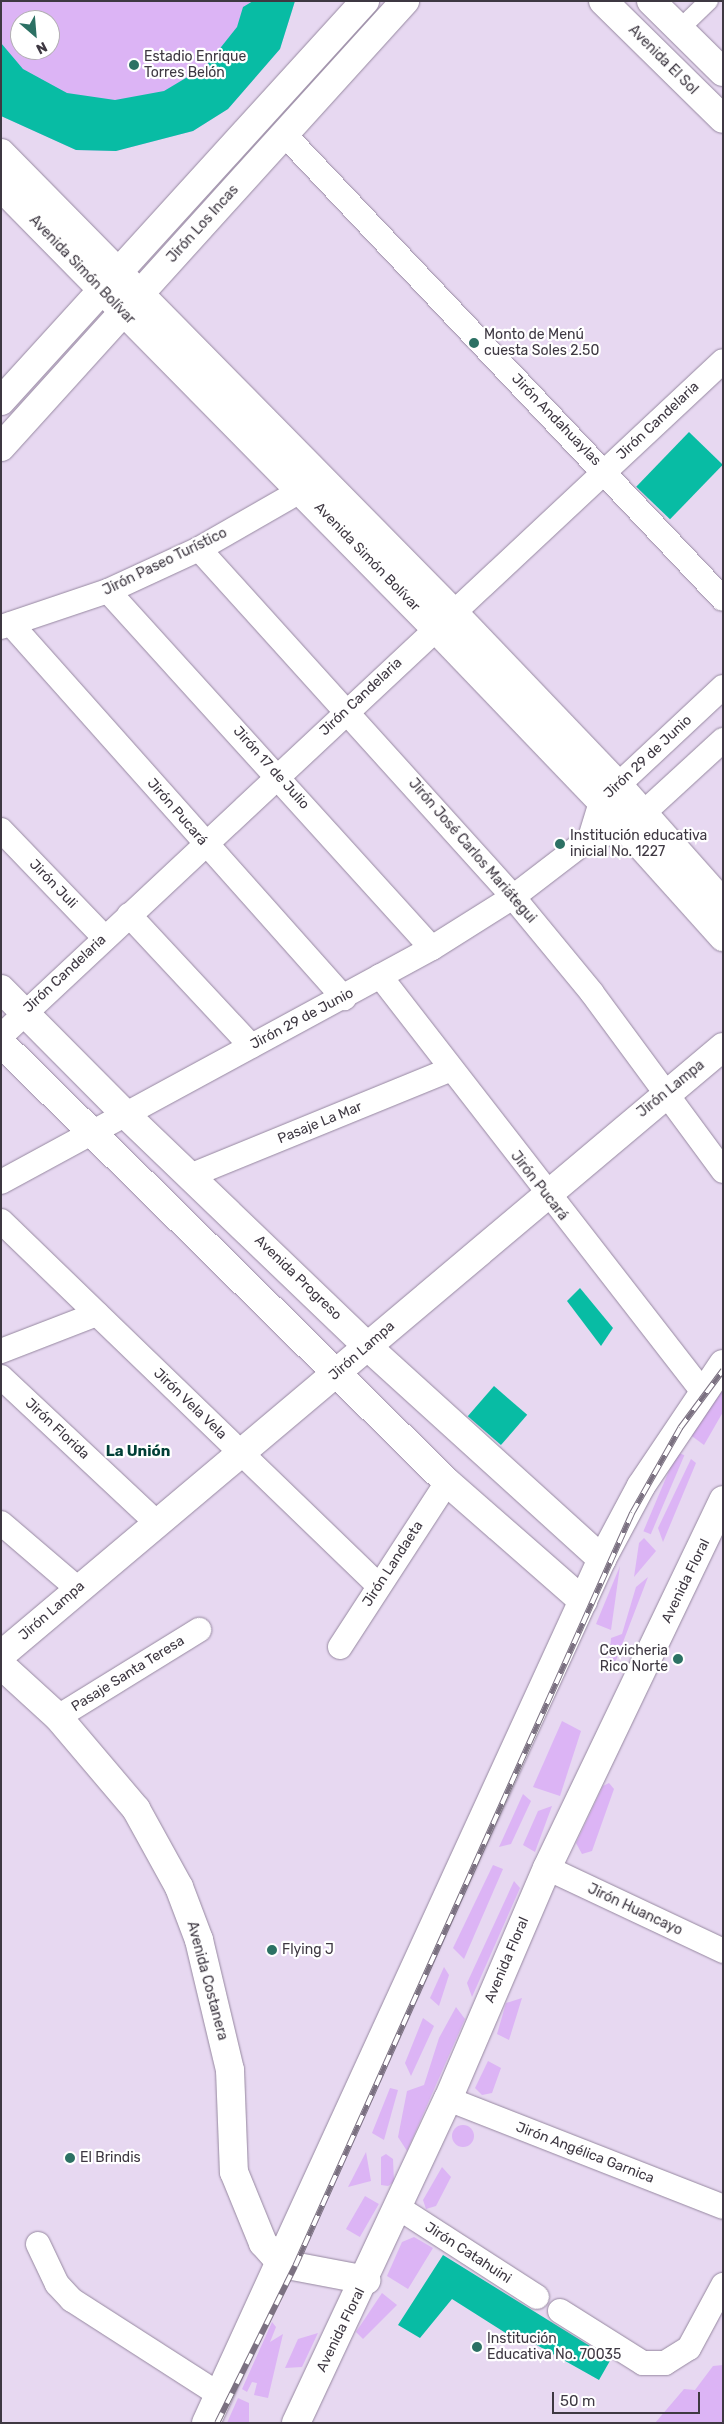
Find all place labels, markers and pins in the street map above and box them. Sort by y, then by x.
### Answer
place label: Estadio Enrique Torres Belón [144,49,246,82]
marker: Estadio Enrique Torres Belón [128,59,140,71]
place label: Monto de Menú cuesta Soles 2.50 [484,327,599,360]
marker: Monto de Menú cuesta Soles 2.50 [468,337,480,349]
place label: Institución educativa inicial No. 1227 [570,828,707,860]
marker: Institución educativa inicial No. 1227 [554,838,566,850]
place label: Cevicheria Rico Norte [599,1643,668,1675]
marker: Cevicheria Rico Norte [672,1653,684,1665]
place label: Flying J [282,1942,334,1958]
marker: Flying J [266,1944,278,1956]
place label: El Brindis [80,2150,141,2166]
marker: El Brindis [64,2152,76,2164]
place label: Institución Educativa No. 70035 [487,2331,621,2364]
marker: Institución Educativa No. 70035 [471,2341,483,2353]

